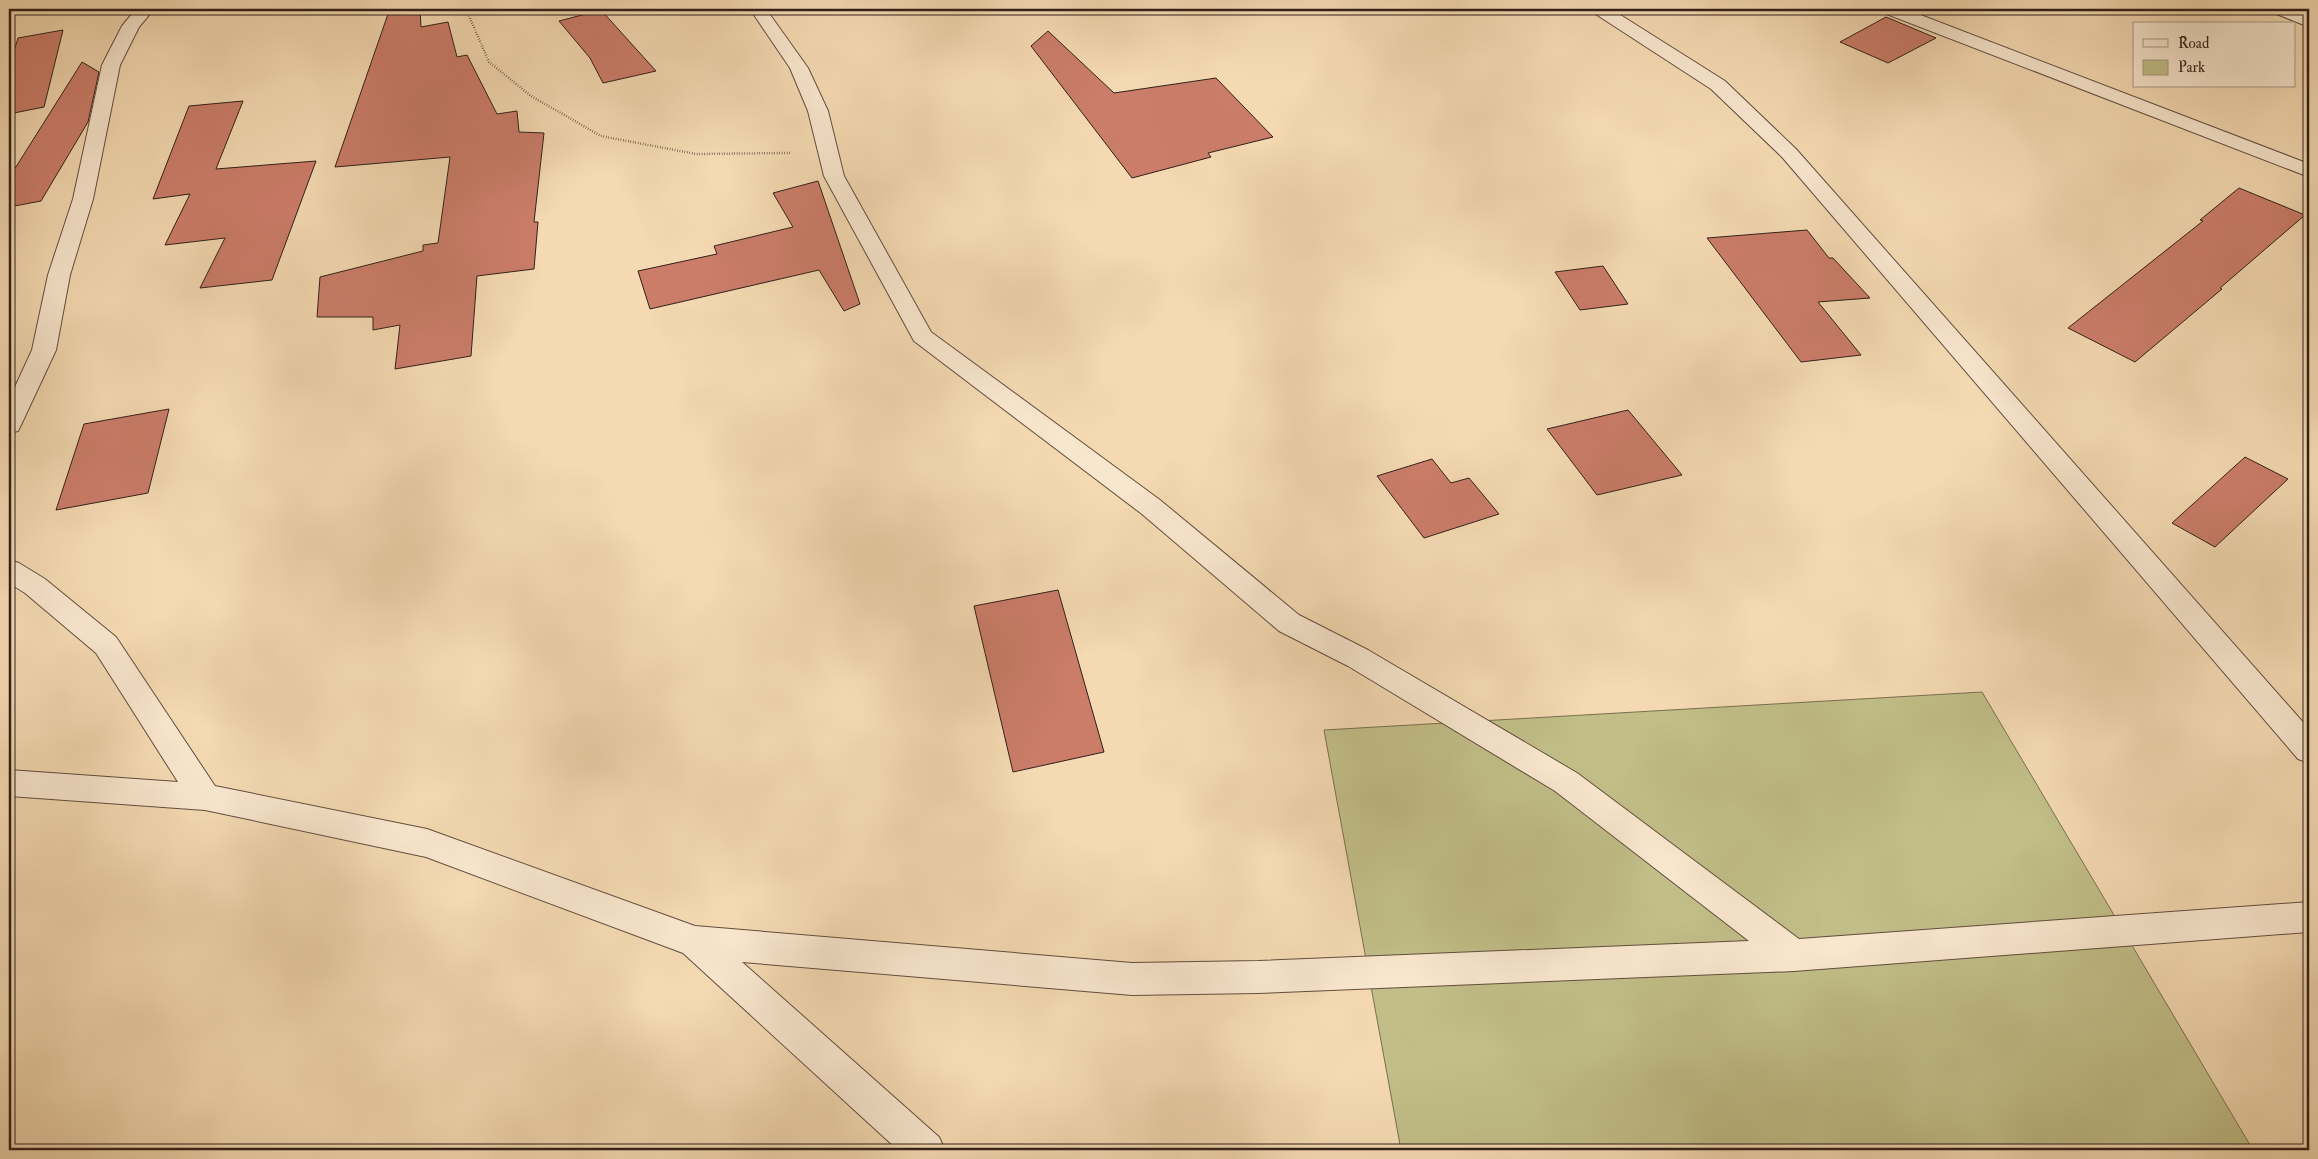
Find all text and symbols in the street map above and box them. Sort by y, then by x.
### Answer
legend [2133,22,2296,88]
text: Road [2178,34,2210,53]
text: Park [2178,58,2205,77]

